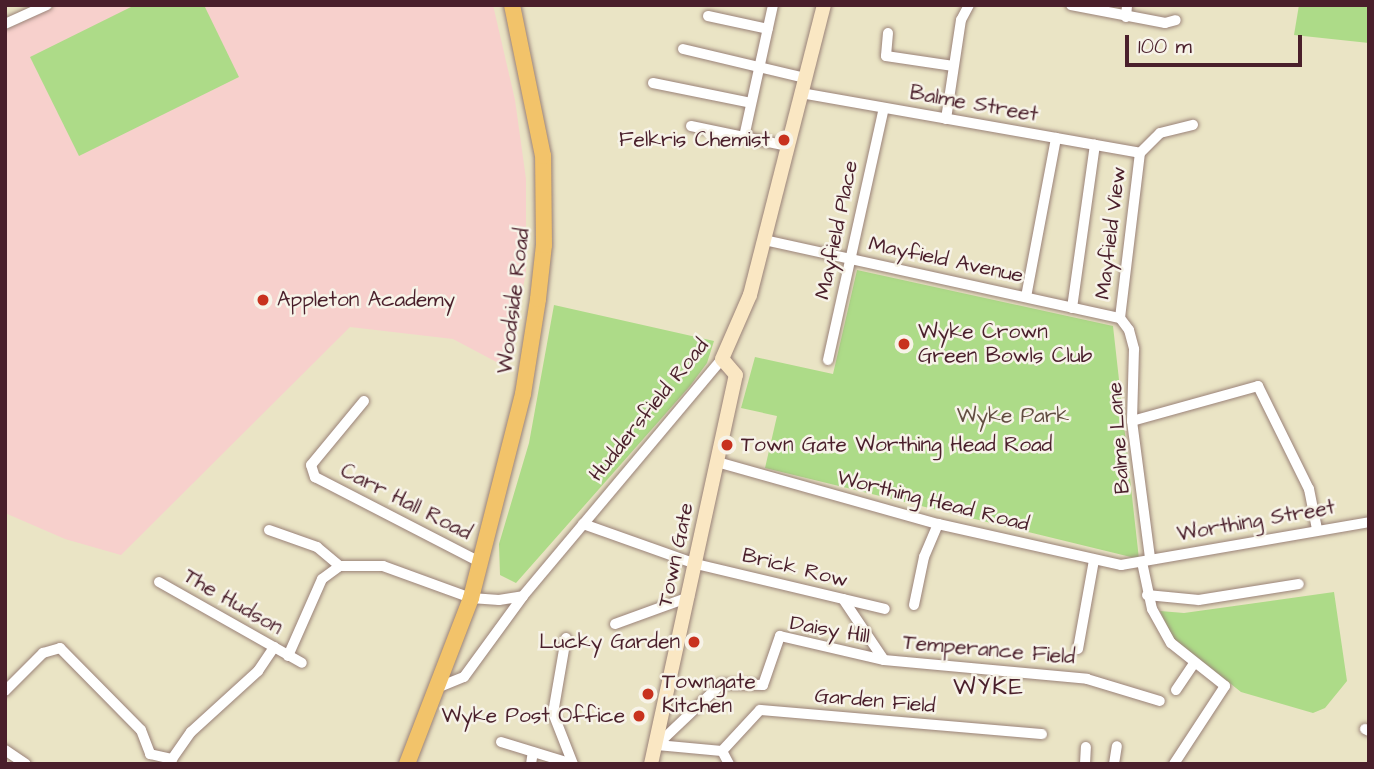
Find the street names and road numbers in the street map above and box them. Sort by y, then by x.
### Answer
street label: Balme Street [908,80,1040,128]
street label: Mayfield Place [810,158,864,302]
street label: Mayfield View [1090,165,1132,301]
street label: Woodside Road [493,227,535,375]
street label: Mayfield Avenue [866,231,1026,289]
street label: Huddersfield Road [584,334,714,486]
street label: Balme Lane [1103,381,1135,495]
street label: Carr Hall Road [336,458,476,546]
street label: Worthing Head Road [834,465,1032,537]
street label: Worthing Street [1175,495,1337,547]
street label: Town Gate [653,501,699,609]
street label: Brick Row [740,543,850,593]
street label: The Hudson [179,564,287,640]
street label: Daisy Hill [788,611,872,649]
street label: Temperance Field [902,630,1076,670]
street label: Garden Field [814,683,936,719]

